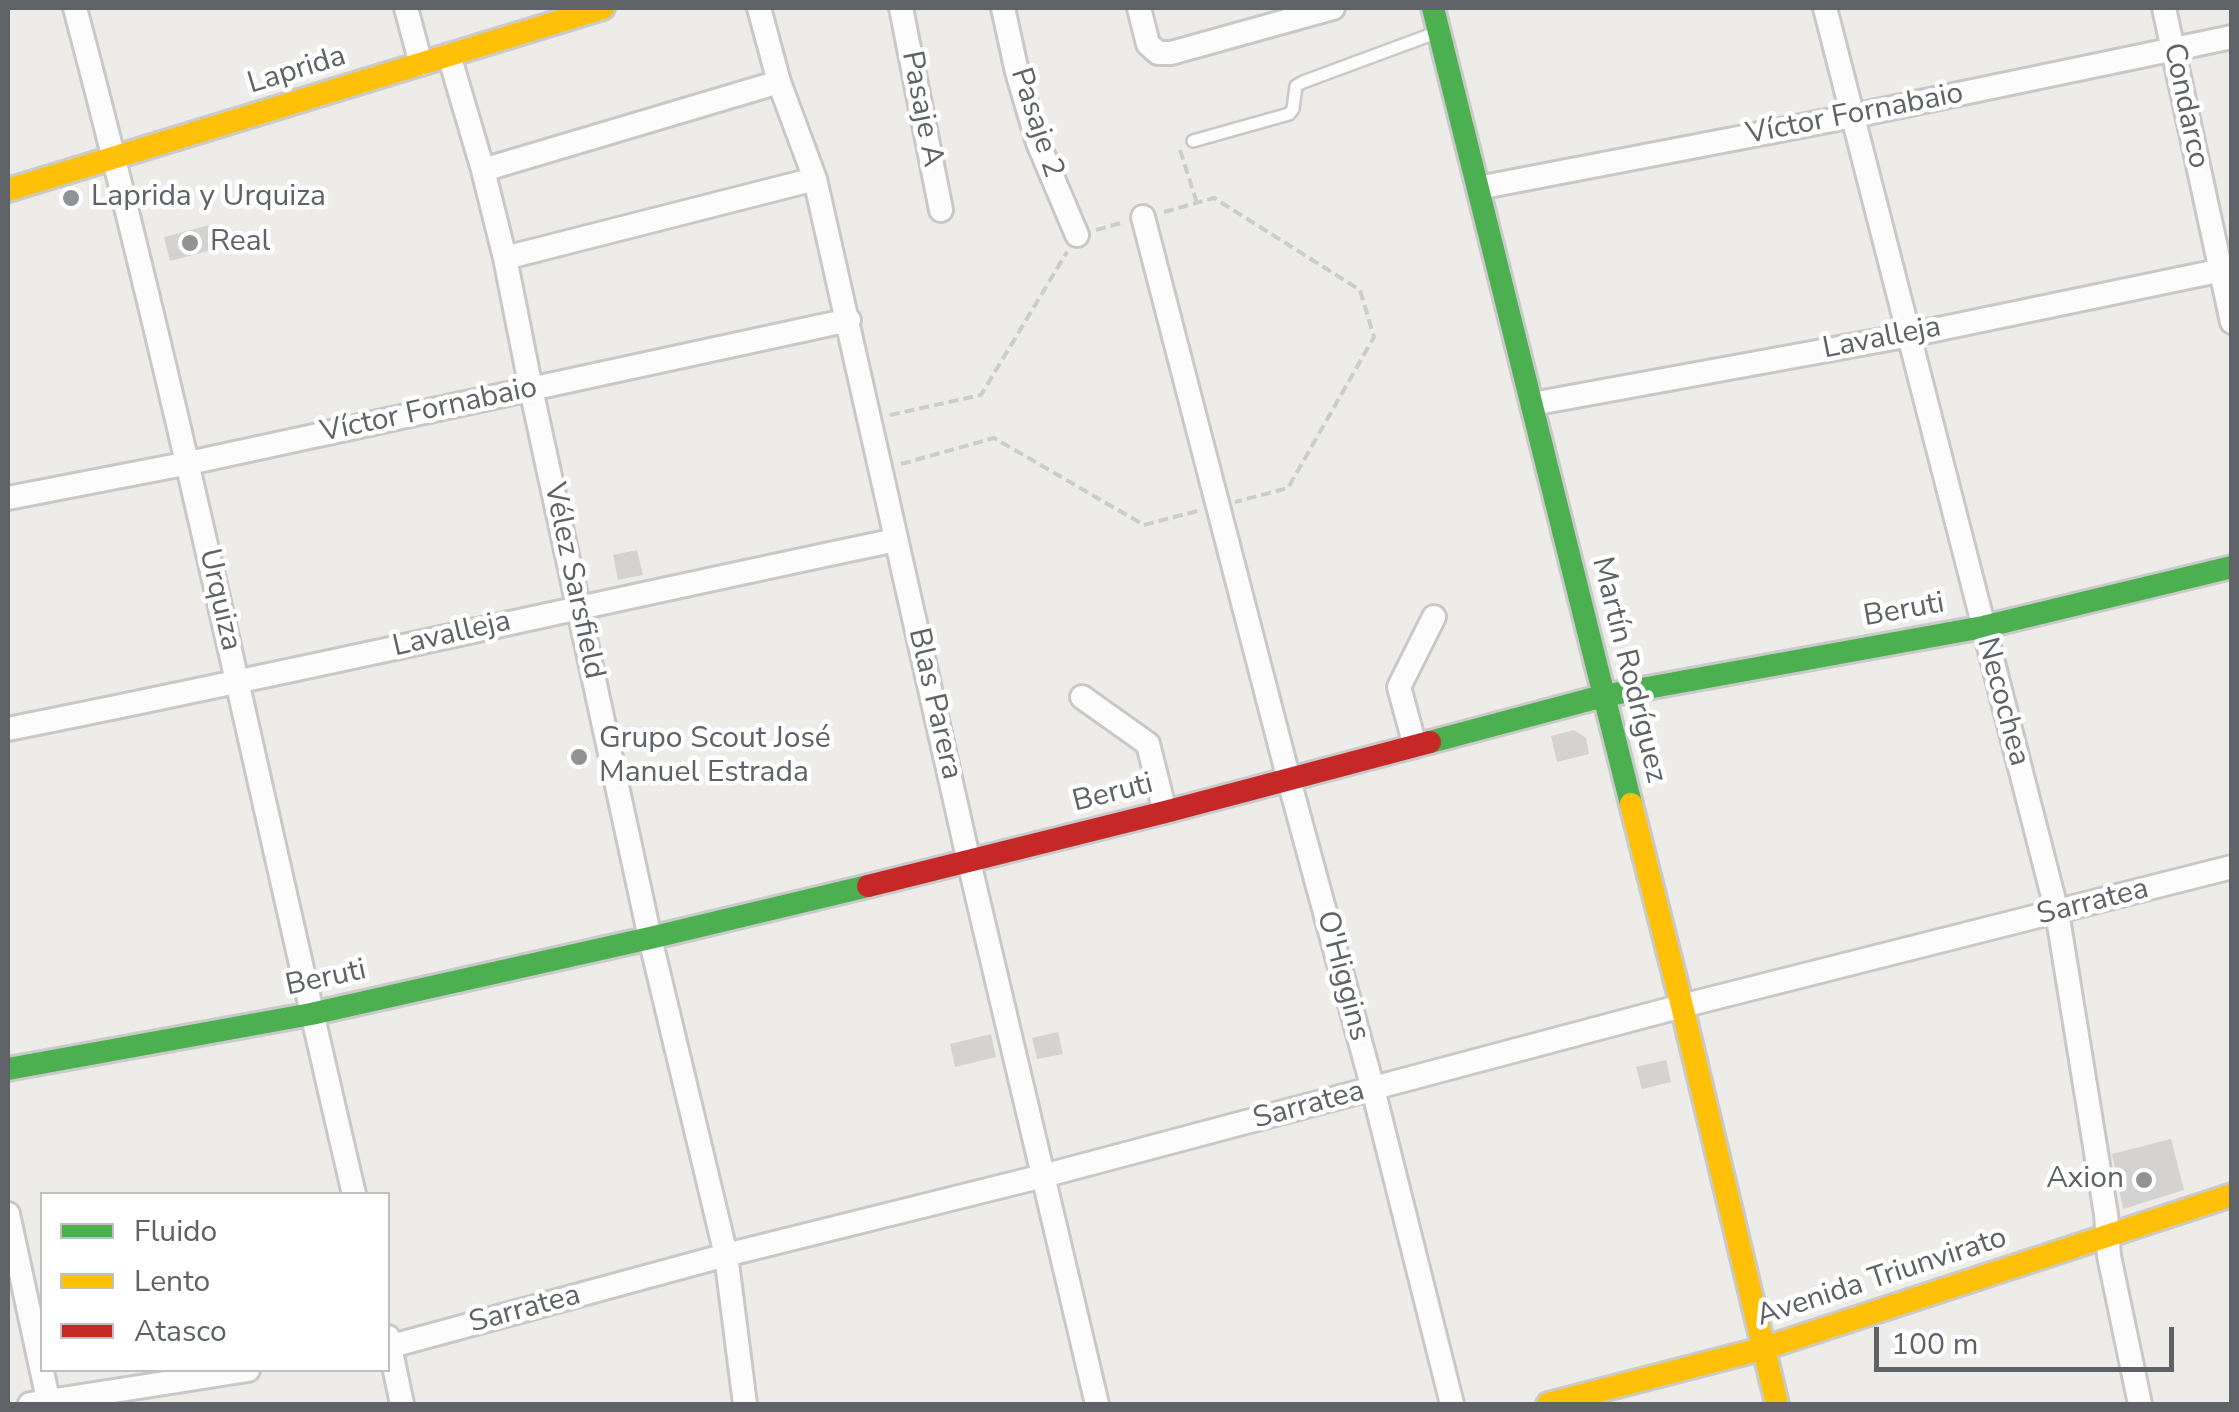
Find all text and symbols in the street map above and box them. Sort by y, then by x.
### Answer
street label: Laprida [244,39,350,103]
street label: Condarco [2154,40,2216,172]
street label: Pasaje A [892,48,950,170]
street label: Pasaje 2 [1001,64,1071,182]
street label: Víctor Fornabaio [1743,76,1967,154]
place label: Laprida y Urquiza [91,180,326,216]
marker: Laprida y Urquiza [60,187,82,209]
place label: Real [210,225,270,261]
marker: Real [179,232,201,254]
street label: Lavalleja [1820,310,1944,368]
street label: Víctor Fornabaio [318,370,540,452]
street label: Vélez Sarsfield [535,480,611,682]
street label: Urquiza [190,546,248,654]
street label: Martín Rodríguez [1583,554,1673,786]
street label: Beruti [1861,586,1947,636]
street label: Lavalleja [390,604,514,666]
street label: Blas Parera [899,625,969,783]
street label: Necochea [1968,634,2036,770]
place label: Grupo Scout José Manuel Estrada [599,722,831,792]
marker: Grupo Scout José Manuel Estrada [568,746,590,768]
street label: Beruti [1069,767,1157,821]
street label: Sarratea [2033,872,2153,934]
street label: O'Higgins [1307,907,1377,1045]
street label: Beruti [283,953,369,1005]
street label: Sarratea [1249,1074,1369,1138]
place label: Axion [2046,1162,2124,1198]
marker: Axion [2133,1169,2155,1191]
legend [40,1192,390,1372]
text: Fluido [134,1211,217,1252]
street label: Avenida Triunvirato [1753,1221,2011,1335]
text: Lento [134,1261,210,1302]
street label: Sarratea [465,1278,585,1342]
scale bar [1879,1307,2179,1369]
text: Atasco [134,1311,227,1352]
text: 100 m [1891,1324,1978,1365]

